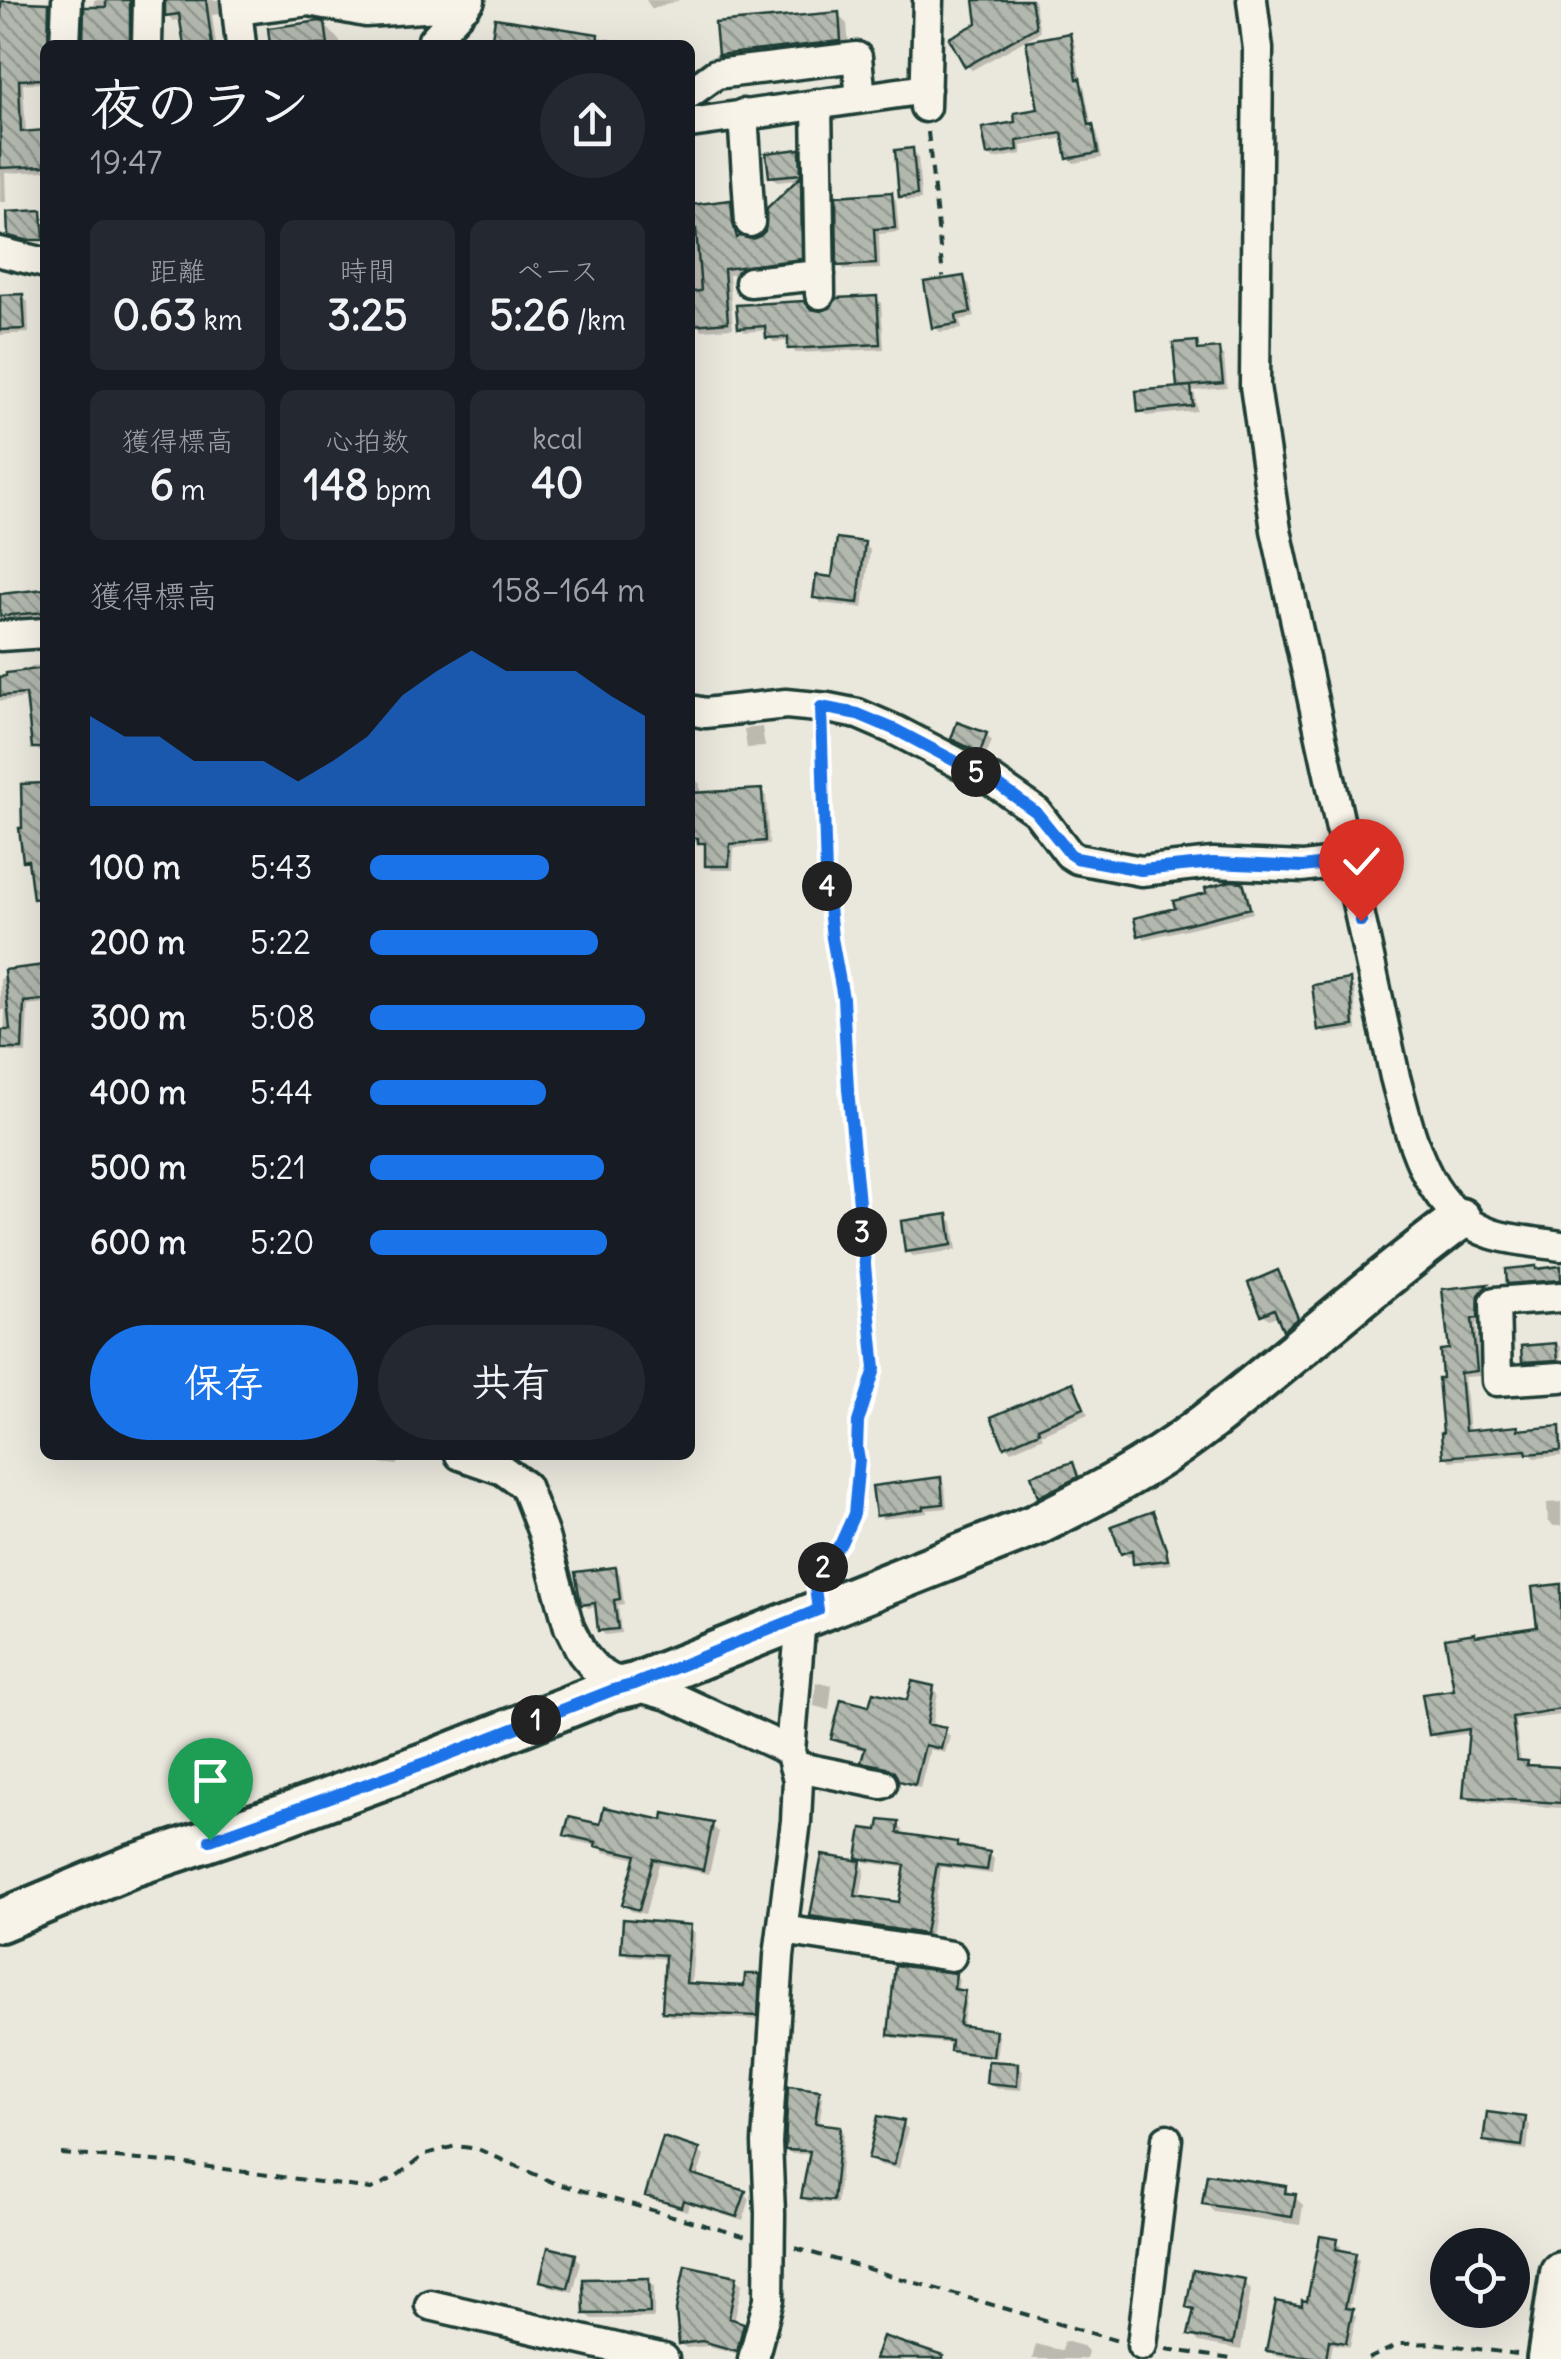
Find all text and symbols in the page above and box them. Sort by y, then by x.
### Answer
text: 夜のラン [90,70,310,139]
button: share [540,73,645,178]
text: 19:47 [90,142,162,183]
text: 距離 [149,253,206,289]
text: 時間 [339,253,396,289]
text: ペース [516,253,599,289]
text: 0.63 [113,289,197,341]
text: 3:25 [327,289,408,341]
text: 5:26 [489,289,570,341]
text: km [197,302,242,338]
text: /km [570,302,626,338]
text: kcal [532,421,583,457]
text: 獲得標高 [121,423,234,459]
text: 心拍数 [325,423,410,459]
text: 40 [532,457,583,509]
text: 6 [150,459,174,511]
text: 148 [304,459,369,511]
text: m [174,472,205,508]
text: bpm [369,472,431,508]
text: 158–164 m [492,570,645,611]
text: 獲得標高 [90,575,218,616]
pin: 5 [951,747,1001,797]
text: 5 [968,754,984,790]
pin [1319,819,1404,922]
icon: check [1334,834,1389,889]
text: 100 m [90,847,181,888]
text: 5:43 [250,847,312,888]
pin: 4 [802,861,852,911]
text: 4 [819,868,835,904]
text: 200 m [90,922,185,963]
text: 5:22 [250,922,311,963]
text: 300 m [90,997,186,1038]
text: 5:08 [250,997,315,1038]
text: 400 m [90,1072,186,1113]
text: 5:44 [250,1072,313,1113]
text: 500 m [90,1147,186,1188]
text: 5:21 [250,1147,306,1188]
pin: 3 [837,1207,887,1257]
text: 3 [854,1214,870,1250]
text: 600 m [90,1222,186,1263]
text: 5:20 [250,1222,314,1263]
button: 保存 [90,1325,358,1440]
button: 共有 [378,1325,645,1440]
pin: 2 [798,1542,848,1592]
text: 2 [815,1549,831,1585]
pin: 1 [511,1695,561,1745]
text: 1 [530,1702,542,1738]
pin [168,1738,253,1841]
icon: arrive [183,1753,238,1808]
map controls [1430,2228,1530,2328]
button: locate [1430,2228,1530,2328]

